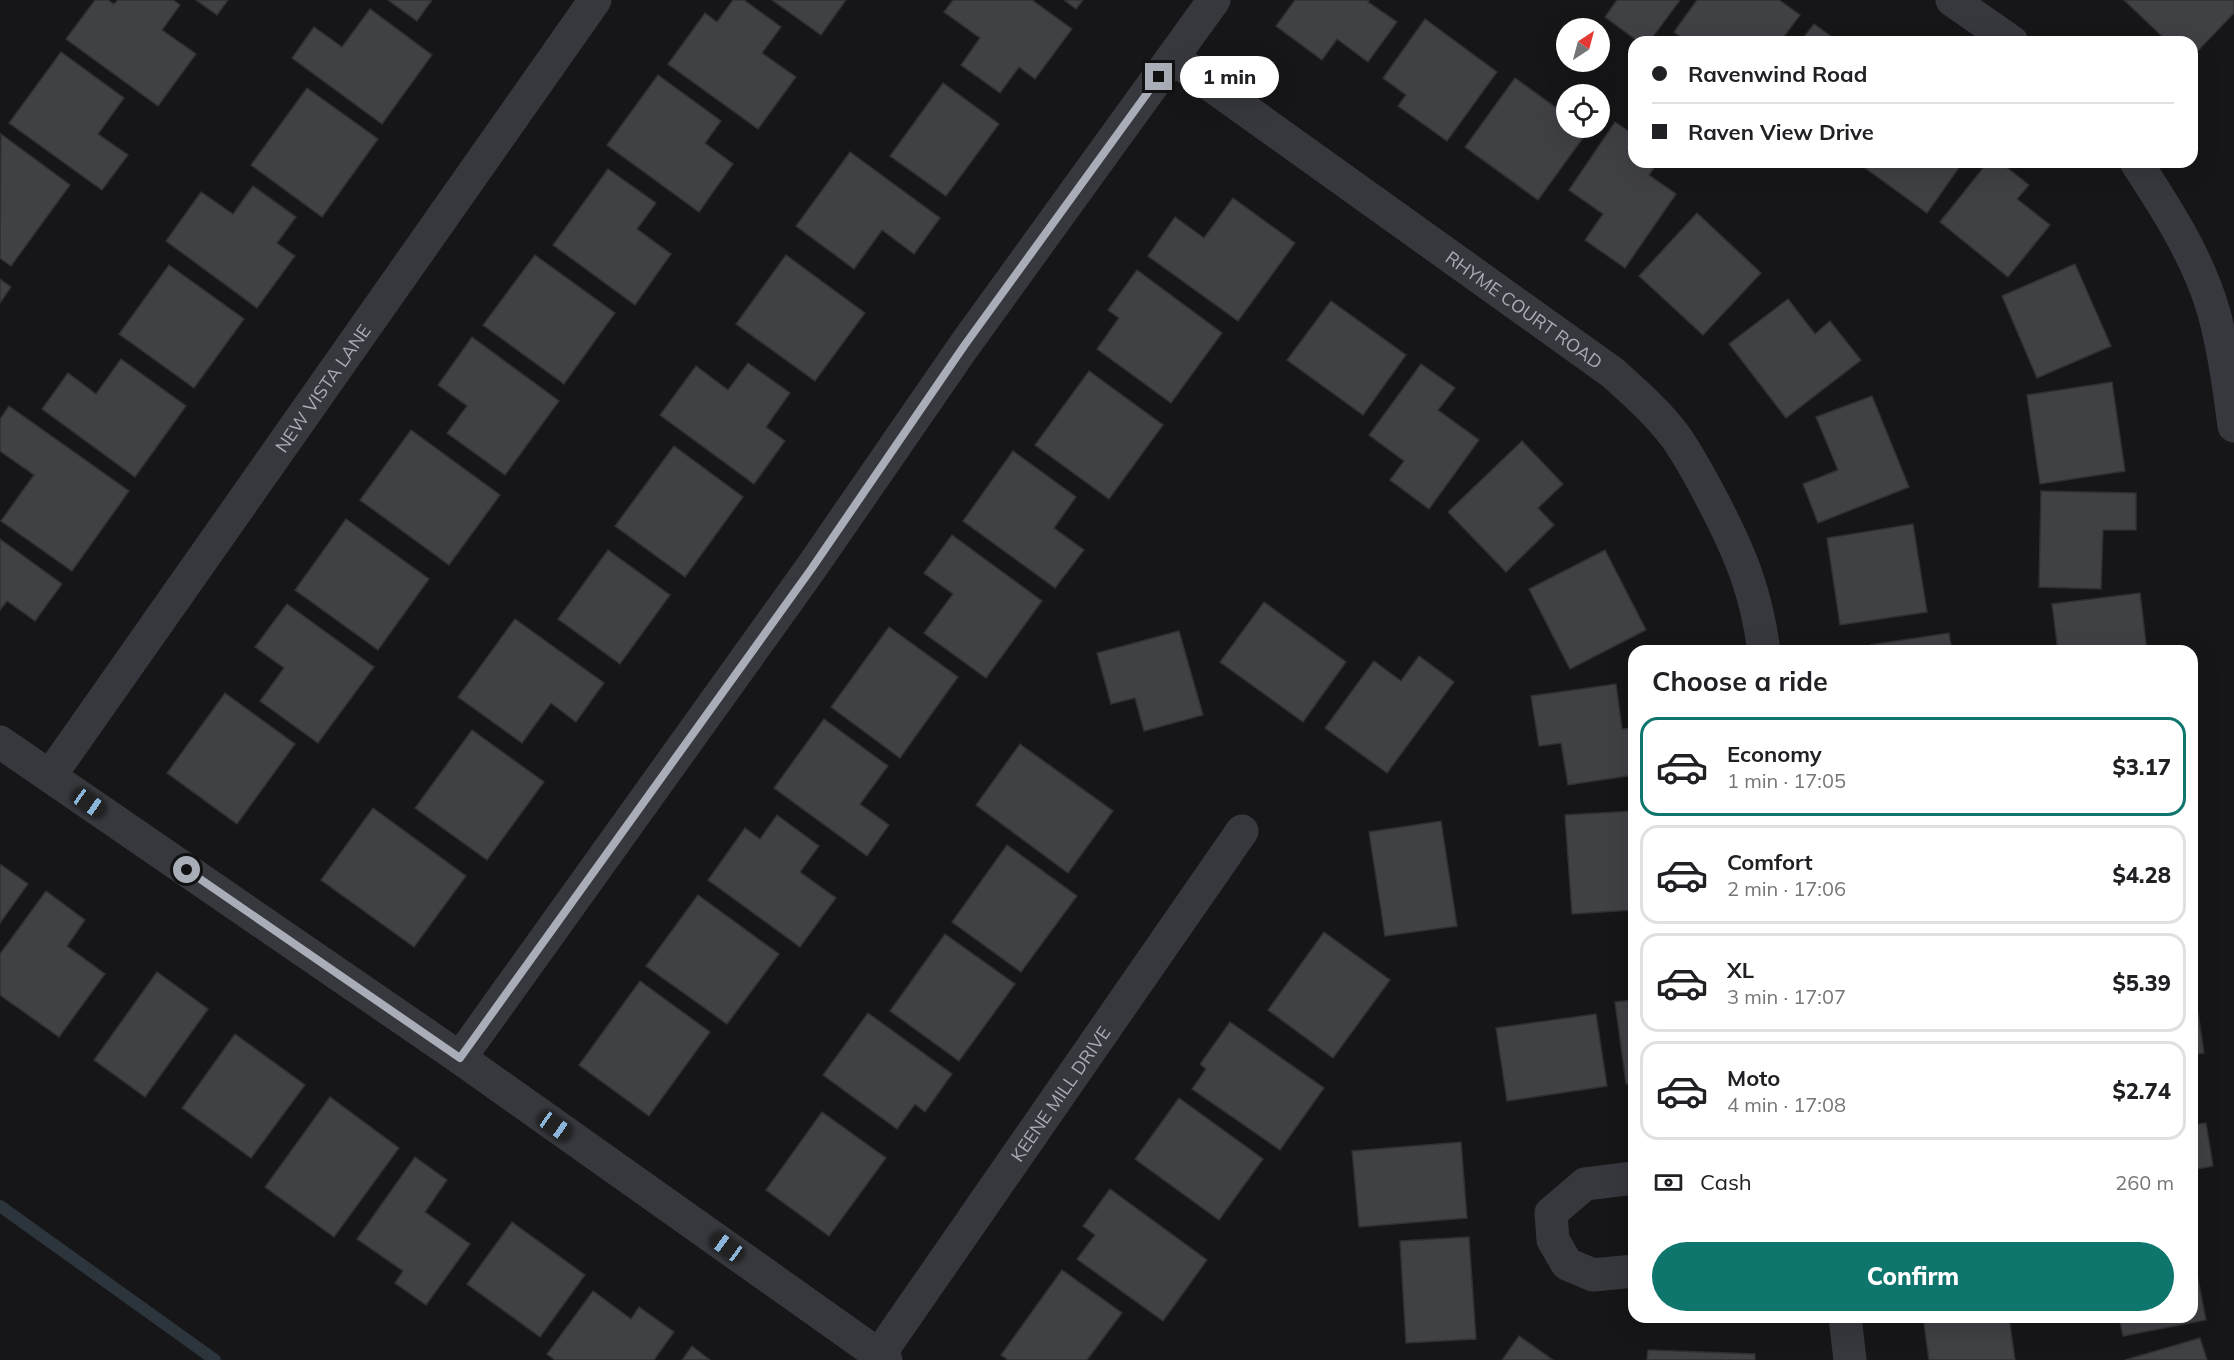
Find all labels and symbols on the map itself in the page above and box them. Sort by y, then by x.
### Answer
north arrow [1556,18,1610,72]
callout: 1 min [1180,56,1279,98]
route end [1145,63,1172,90]
street label: RHYME COURT ROAD [1441,246,1607,373]
street label: NEW VISTA LANE [270,320,375,457]
car [69,785,109,821]
route start [173,856,200,883]
street label: KEENE MILL DRIVE [1005,1021,1115,1166]
car [535,1108,575,1144]
car [707,1229,747,1265]

